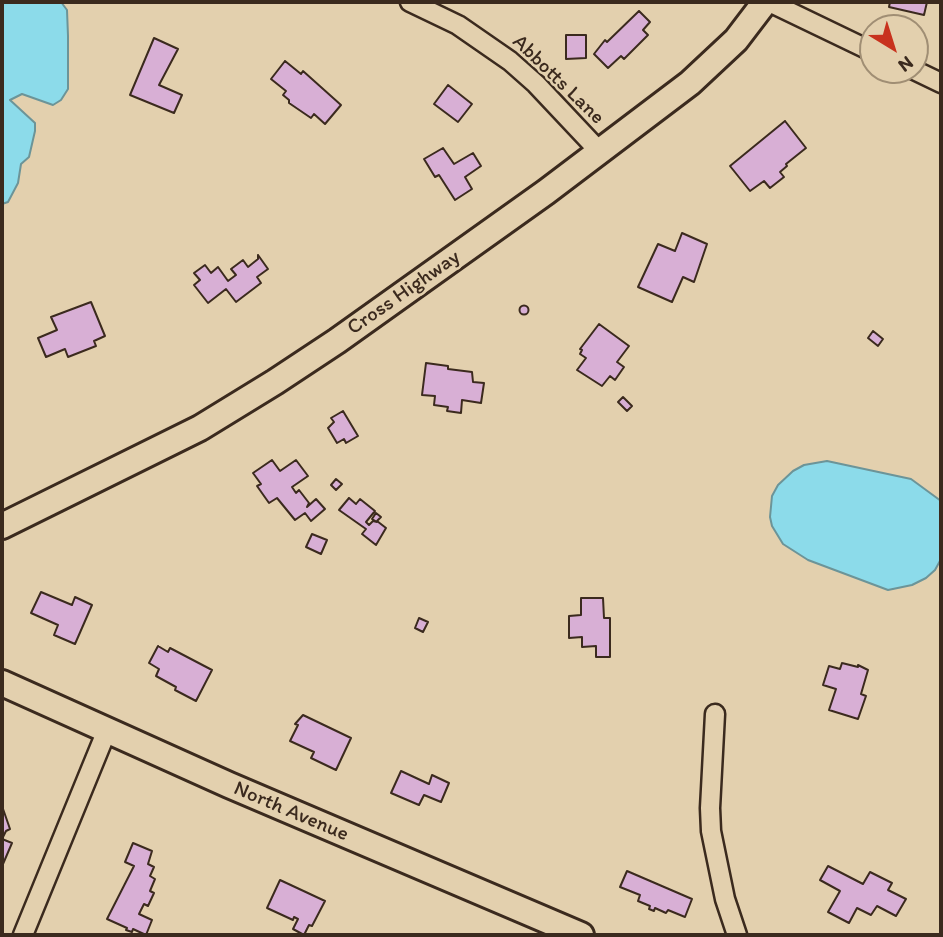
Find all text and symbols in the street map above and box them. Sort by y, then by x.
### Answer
north arrow [859,14,929,84]
street label: Abbotts Lane [507,30,609,130]
text: N [894,51,918,77]
street label: Cross Highway [343,245,465,341]
street label: North Avenue [230,776,352,848]

